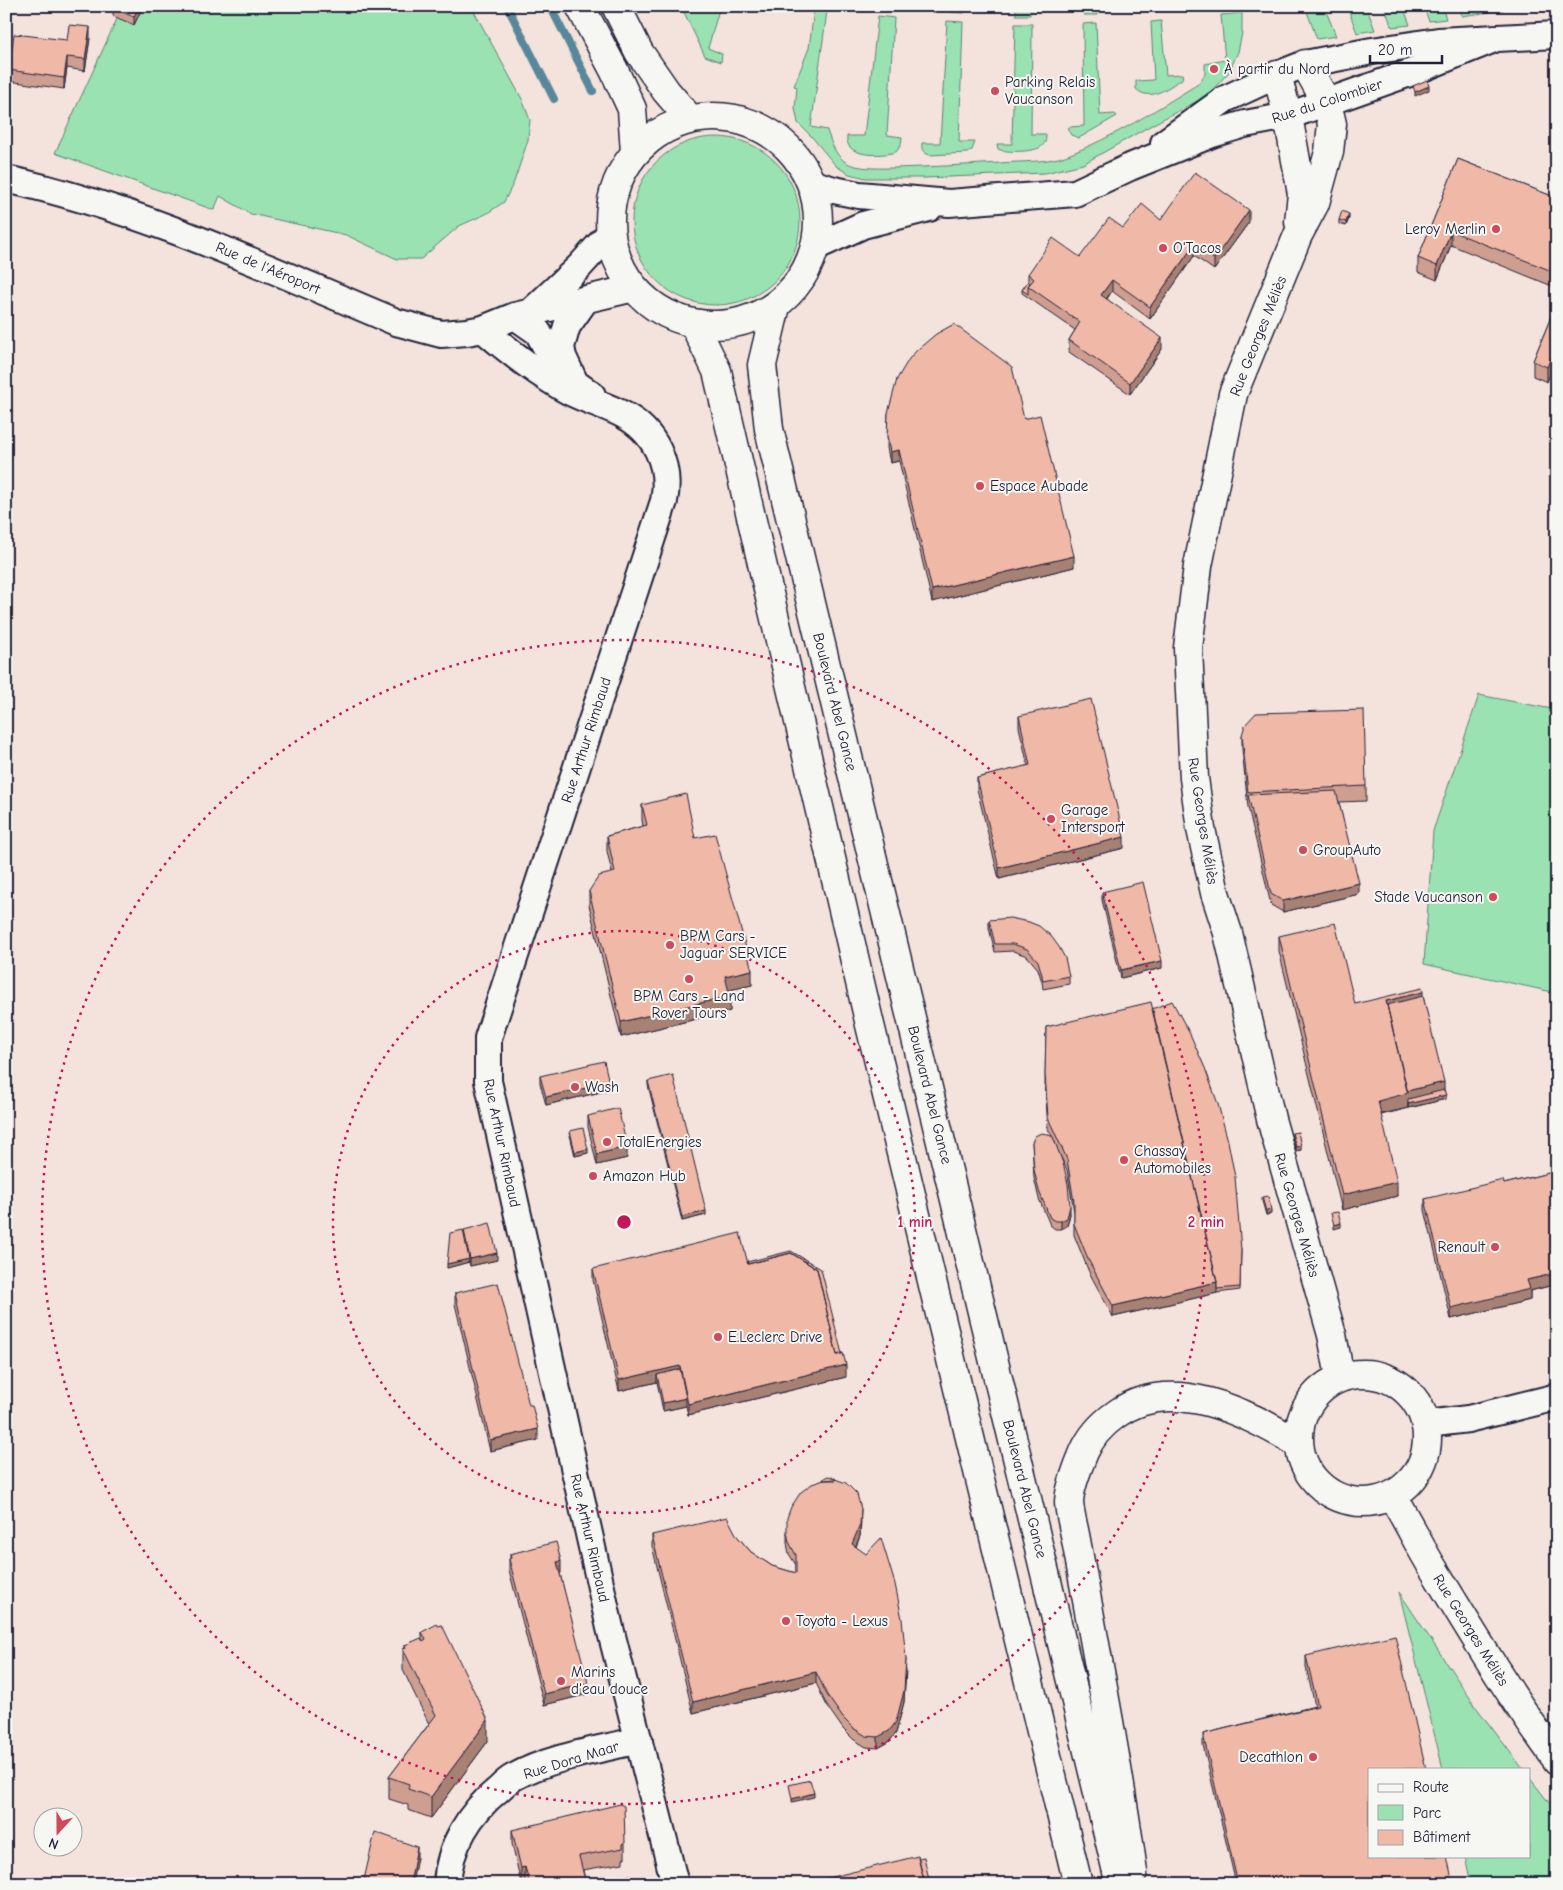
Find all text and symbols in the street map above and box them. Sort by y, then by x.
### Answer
scale bar [1370,32,1443,64]
text: 20 m [1378,41,1412,59]
place label: À partir du Nord [1224,59,1330,78]
marker: À partir du Nord [1208,63,1220,75]
place label: Parking Relais Vaucanson [1005,73,1095,108]
street label: Rue du Colombier [1269,75,1385,127]
marker: Parking Relais Vaucanson [989,85,1001,97]
place label: Leroy Merlin [1405,220,1486,238]
marker: Leroy Merlin [1490,223,1502,235]
street label: Rue de l'Aéroport [213,238,324,298]
place label: O'Tacos [1173,239,1221,257]
marker: O'Tacos [1157,242,1169,254]
street label: Rue Georges Méliès [1226,273,1290,399]
place label: Espace Aubade [990,477,1089,495]
marker: Espace Aubade [974,480,986,492]
street label: Boulevard Abel Gance [809,631,861,774]
street label: Rue Arthur Rimbaud [557,675,615,805]
street label: Rue Georges Méliès [1184,756,1222,886]
place label: Garage Intersport [1061,801,1126,836]
marker: Garage Intersport [1045,813,1057,825]
place label: GroupAuto [1313,841,1381,859]
marker: GroupAuto [1297,844,1309,856]
place label: Stade Vaucanson [1374,888,1483,906]
marker: Stade Vaucanson [1487,891,1499,903]
place label: BPM Cars - Jaguar SERVICE [680,927,787,962]
marker: BPM Cars - Jaguar SERVICE [664,939,676,951]
marker: BPM Cars - Land Rover Tours [683,973,695,985]
place label: BPM Cars - Land Rover Tours [633,987,745,1022]
street label: Boulevard Abel Gance [904,1024,956,1167]
street label: Rue Arthur Rimbaud [480,1077,524,1209]
place label: Wash [585,1078,619,1096]
marker: Wash [569,1081,581,1093]
place label: TotalEnergies [617,1133,702,1151]
marker: TotalEnergies [601,1136,613,1148]
place label: Chassay Automobiles [1134,1142,1211,1177]
street label: Rue Georges Méliès [1271,1151,1323,1279]
marker: Chassay Automobiles [1118,1154,1130,1166]
place label: Amazon Hub [603,1167,686,1185]
marker: Amazon Hub [587,1170,599,1182]
centre of rings [615,1213,633,1231]
text: 1 min [898,1213,932,1231]
text: 2 min [1188,1213,1224,1231]
place label: Renault [1437,1238,1486,1256]
marker: Renault [1489,1241,1501,1253]
place label: E.Leclerc Drive [728,1328,823,1346]
marker: E.Leclerc Drive [712,1331,724,1343]
street label: Boulevard Abel Gance [999,1418,1051,1561]
street label: Rue Arthur Rimbaud [567,1472,613,1604]
street label: Rue Georges Méliès [1429,1571,1513,1689]
place label: Toyota - Lexus [796,1612,888,1630]
marker: Toyota - Lexus [780,1615,792,1627]
place label: Marins d'eau douce [571,1663,649,1698]
marker: Marins d'eau douce [555,1675,567,1687]
street label: Rue Dora Maar [521,1737,621,1783]
place label: Decathlon [1239,1748,1303,1766]
marker: Decathlon [1307,1751,1319,1763]
legend [1368,1768,1530,1858]
text: Route [1413,1778,1449,1796]
text: Parc [1413,1804,1441,1822]
north arrow [32,1808,82,1858]
text: Bâtiment [1413,1828,1471,1846]
text: N [46,1834,61,1853]

